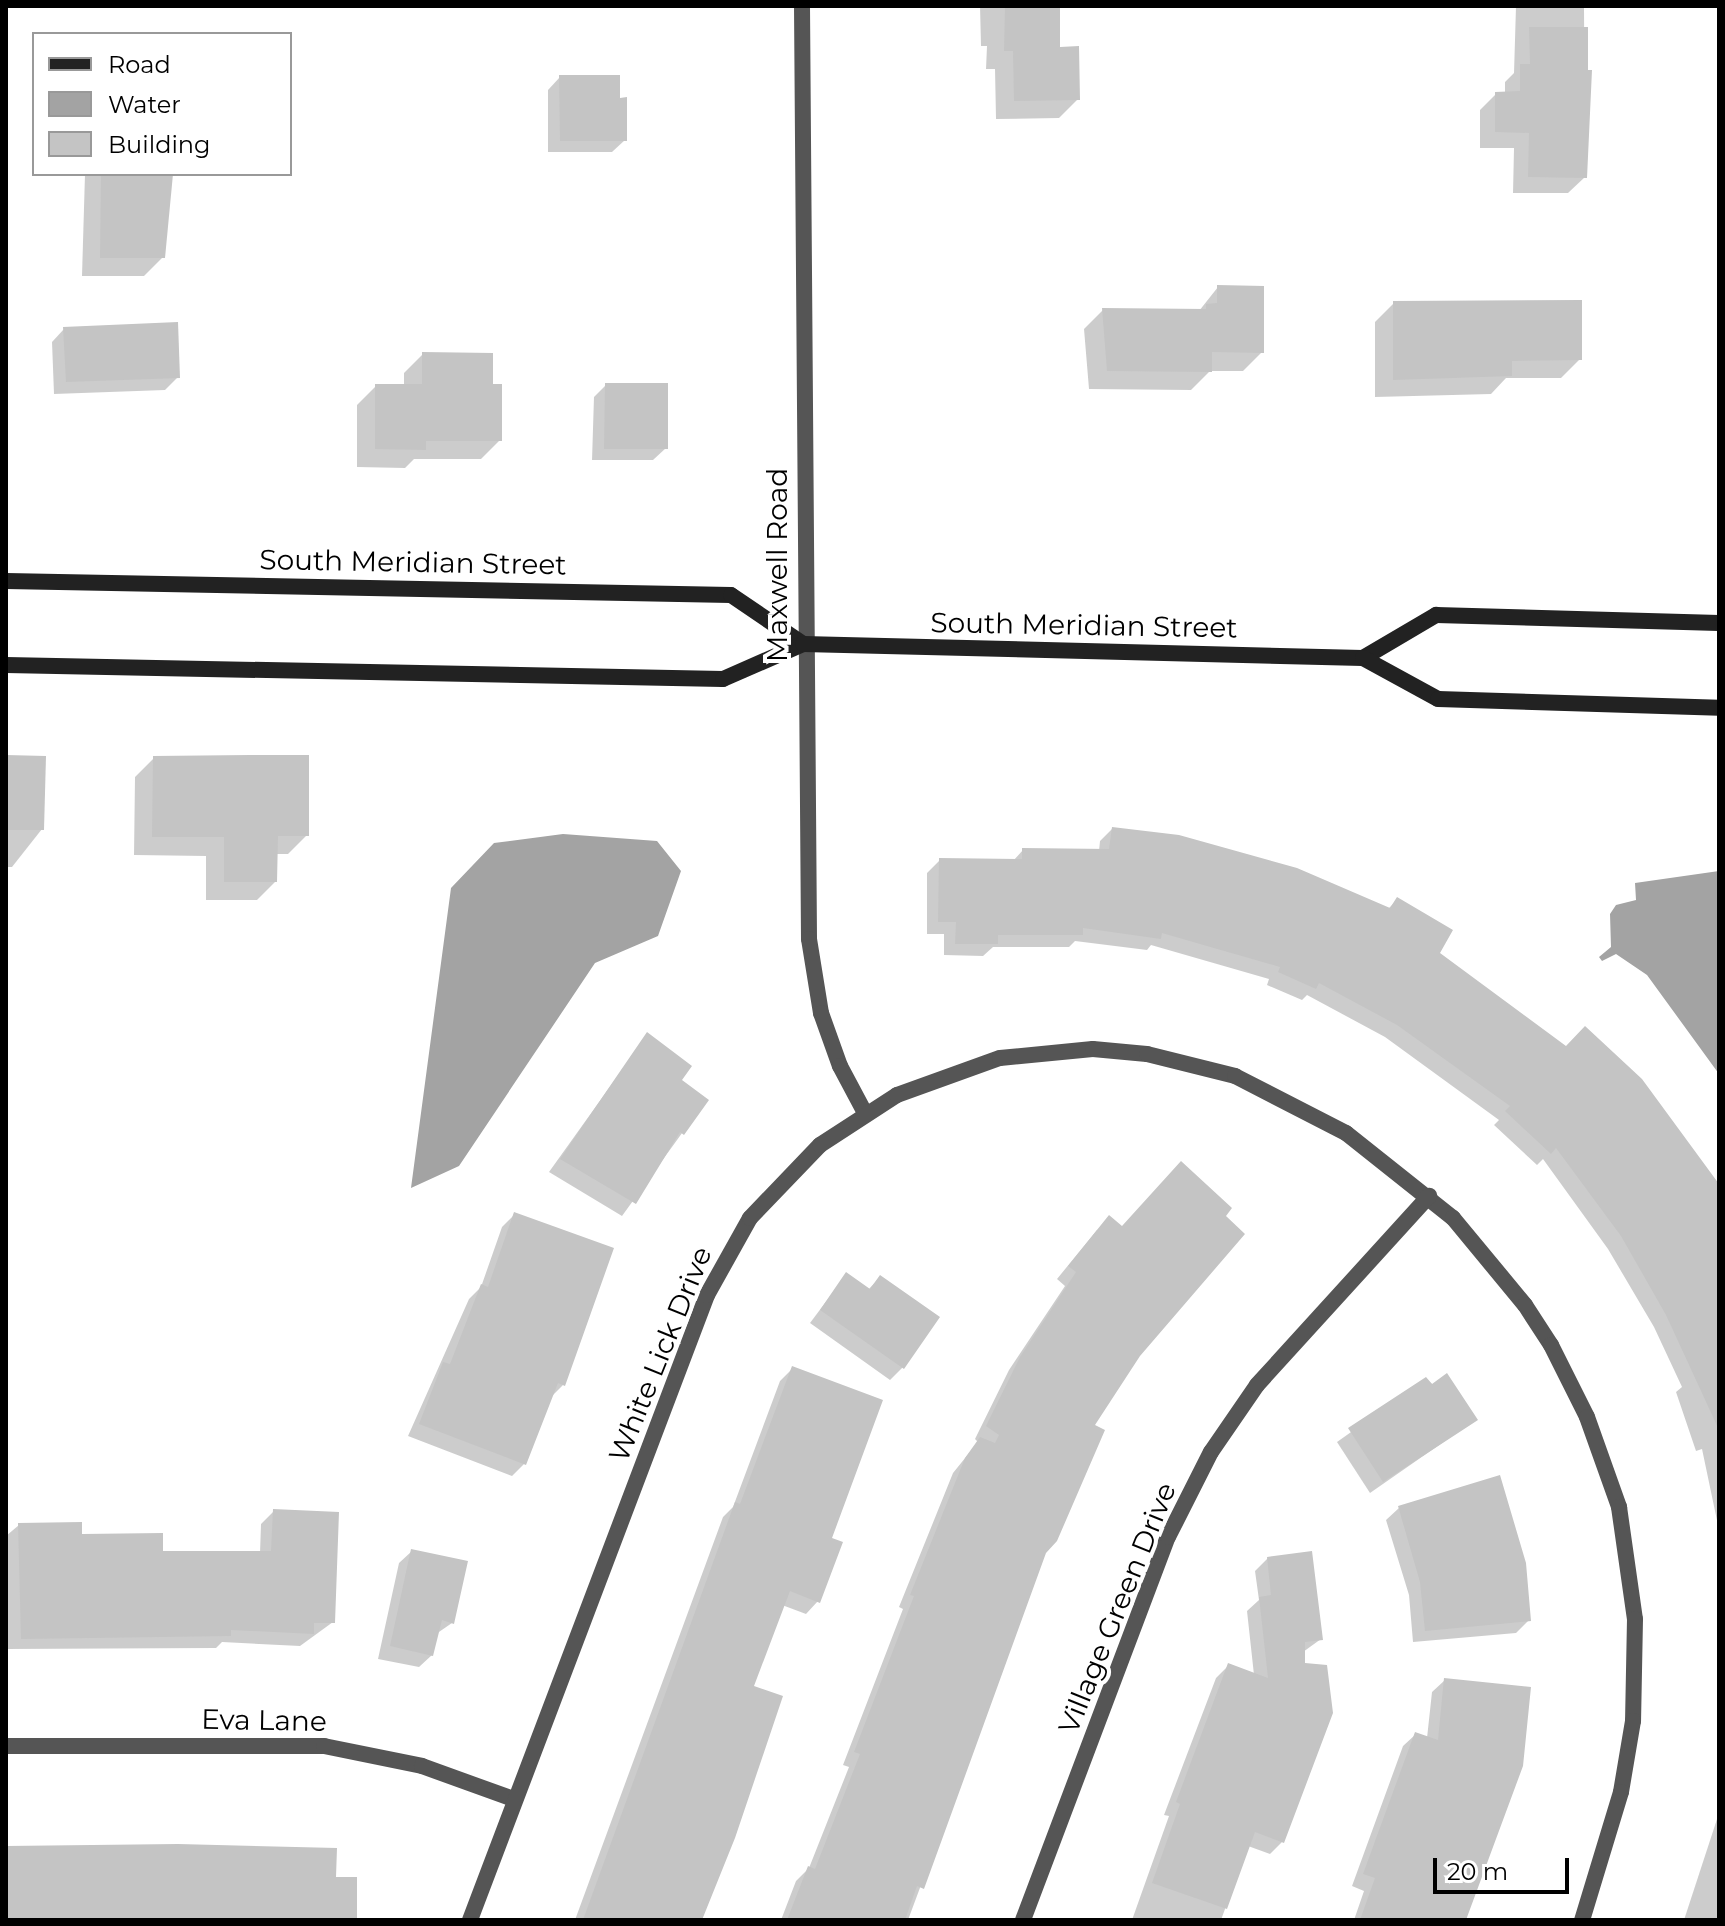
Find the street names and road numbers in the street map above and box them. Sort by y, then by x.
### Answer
street label: Maxwell Road [760,468,794,662]
street label: South Meridian Street [259,543,567,581]
street label: South Meridian Street [930,606,1238,644]
street label: White Lick Drive [602,1242,718,1466]
street label: Village Green Drive [1051,1478,1183,1738]
street label: Eva Lane [201,1702,327,1738]

